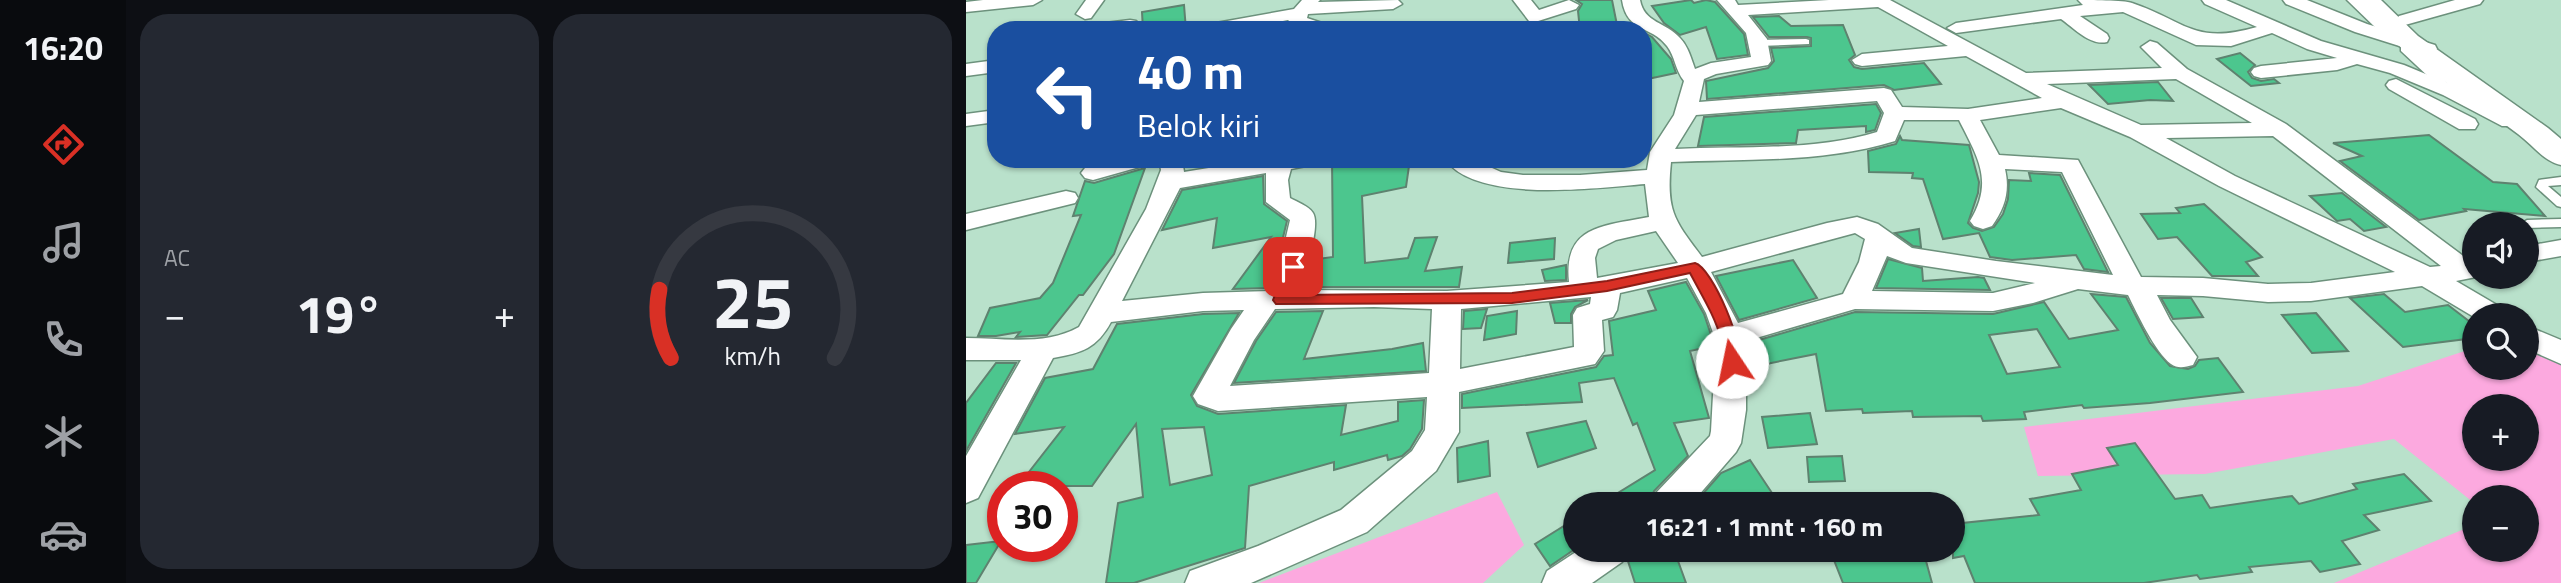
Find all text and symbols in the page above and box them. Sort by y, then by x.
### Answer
text: 16:20 [23,24,103,72]
text: 40 m [1137,33,1244,108]
icon: left [1022,49,1113,140]
text: Belok kiri [1137,101,1260,149]
icon: directions [39,120,88,169]
map controls [2462,212,2539,562]
button: sound [2462,212,2539,289]
icon: music [39,218,88,267]
pin [1263,237,1323,297]
text: AC [164,240,190,275]
text: 25 [712,246,793,356]
icon: arrive [1274,248,1312,286]
text: 19° [296,274,383,353]
text: − [164,285,185,343]
text: + [494,285,515,343]
button: search [2462,303,2539,380]
icon: phone [39,315,88,364]
position arrow [1695,325,1769,399]
text: km/h [724,336,781,374]
button: + [2462,394,2539,471]
icon: climate [39,412,88,461]
speed limit sign: 30 [987,471,1078,562]
button: − [2462,485,2539,562]
text: 16:21 · 1 mnt · 160 m [1645,507,1883,546]
icon: car [39,510,88,559]

